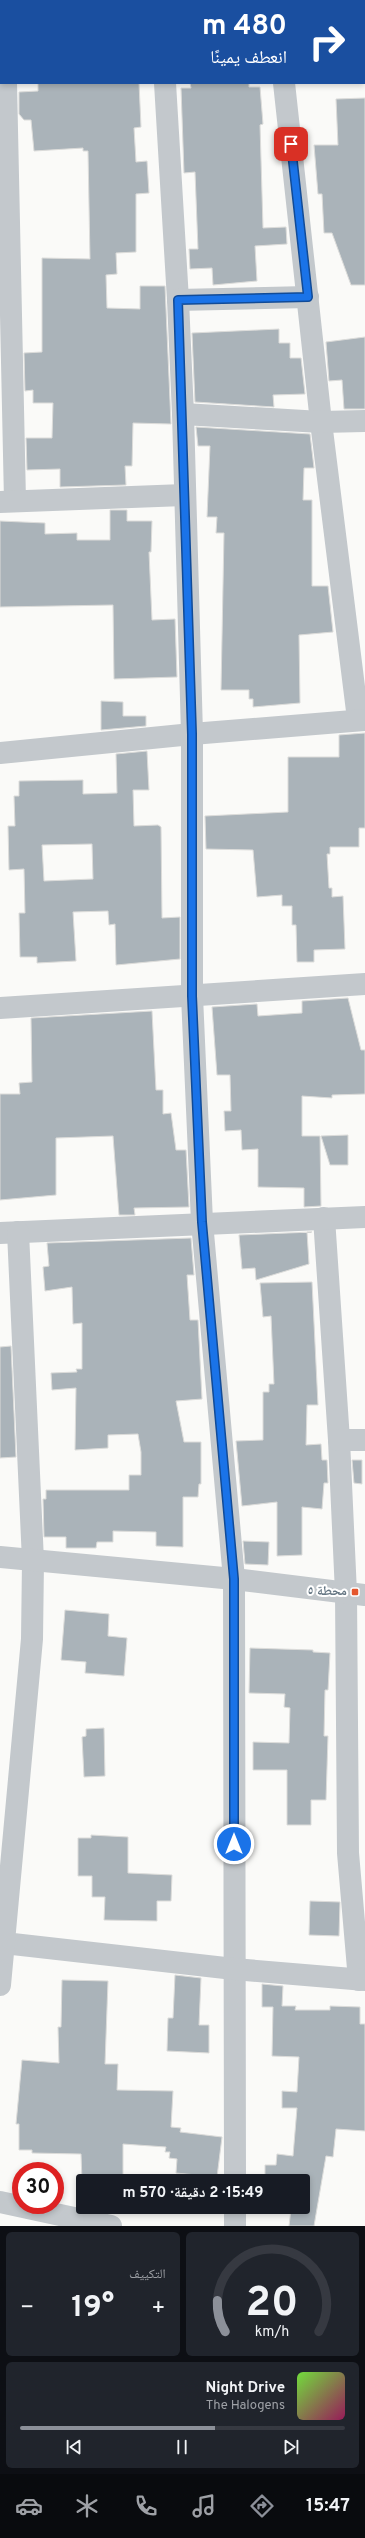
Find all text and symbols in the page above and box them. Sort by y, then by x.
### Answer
text: 480 m [202,9,287,45]
icon: right [301,16,353,68]
text: انعطف يمينًا [210,47,287,70]
pin [274,127,308,161]
icon: arrive [280,133,302,155]
place label: محطة ٥ [307,1584,347,1600]
marker: محطة ٥ [350,1587,360,1597]
position arrow [213,1823,255,1865]
speed limit sign: 30 [12,2162,64,2214]
text: 15:49 · 2 دقيقة · 570 m [122,2184,264,2203]
text: التكييف [129,2267,166,2283]
text: 20 [246,2278,299,2331]
text: 19° [71,2290,114,2327]
text: − [20,2295,34,2322]
text: + [151,2295,165,2322]
text: km/h [255,2323,290,2341]
text: Night Drive [205,2379,285,2398]
text: The Halogens [206,2398,285,2414]
icon: previous [63,2436,85,2458]
icon: pause [171,2436,193,2458]
icon: next [280,2436,302,2458]
icon: car [15,2492,43,2520]
icon: climate [73,2492,101,2520]
icon: phone [132,2492,160,2520]
icon: music [190,2492,218,2520]
icon: directions [248,2492,276,2520]
text: 15:47 [306,2495,350,2518]

